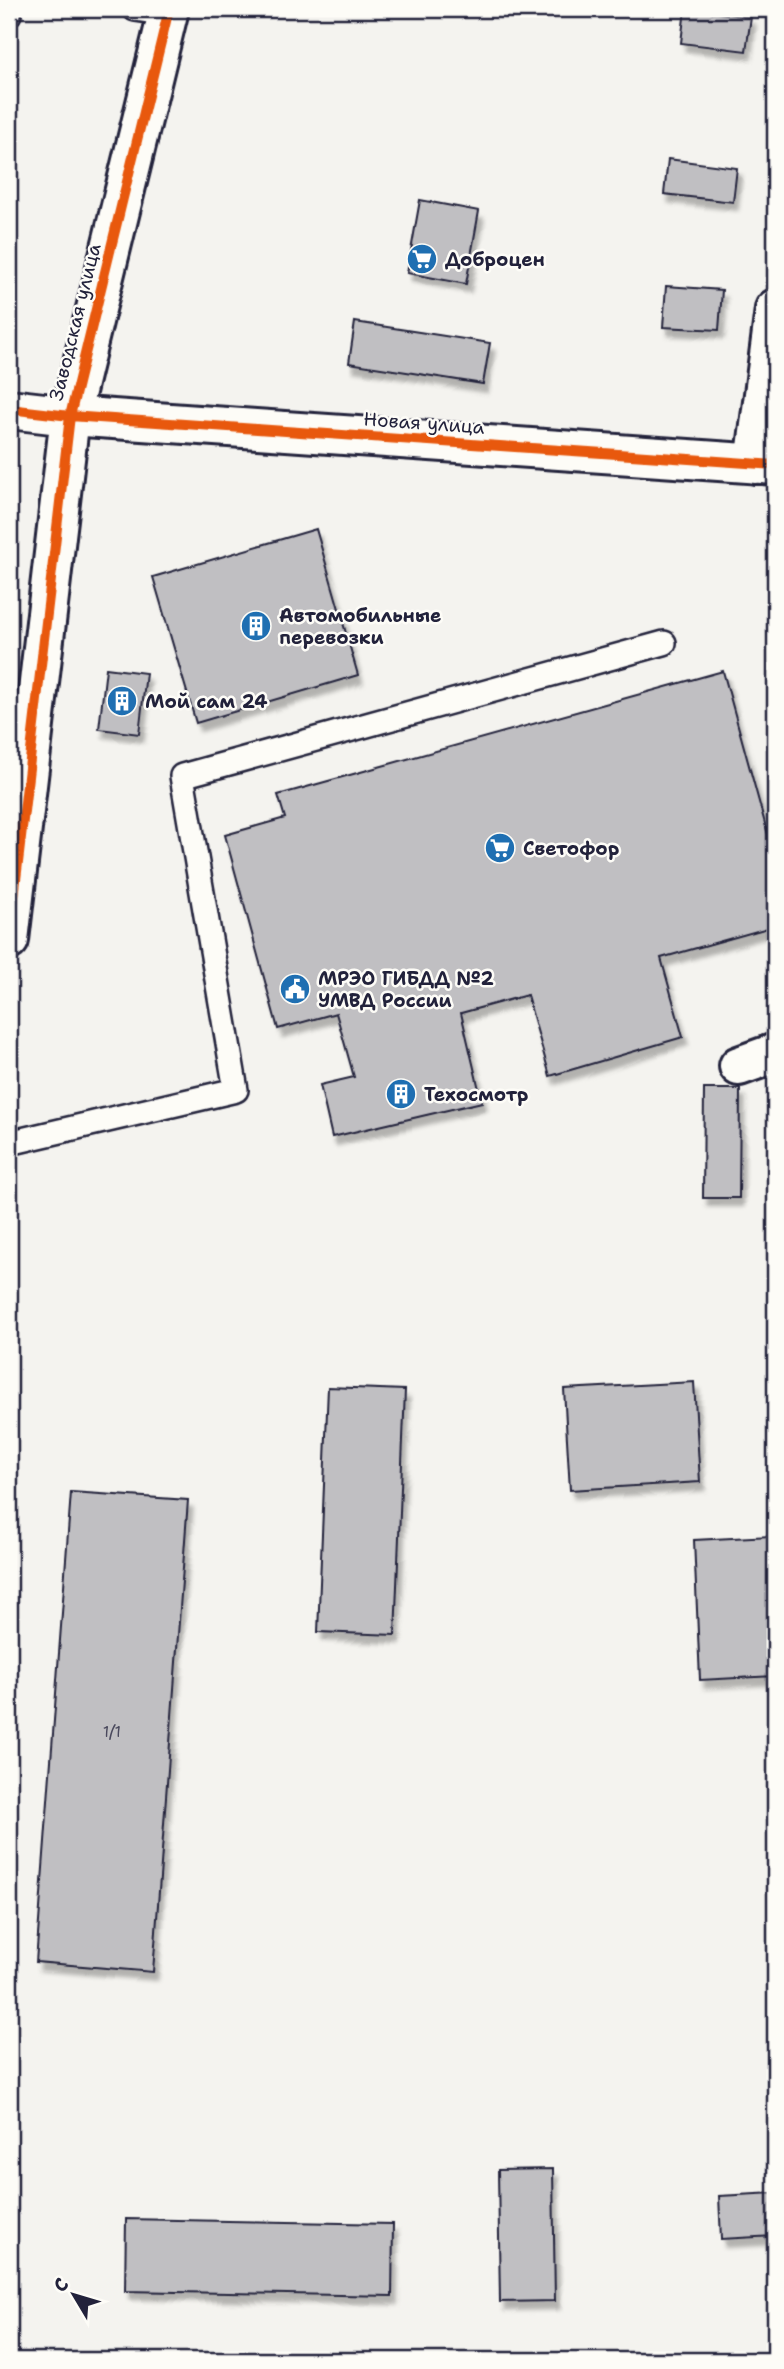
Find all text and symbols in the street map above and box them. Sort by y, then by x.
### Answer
street label: Заводская улица [43,241,107,403]
supermarket icon: Доброцен [405,242,439,276]
place label: Доброцен [445,247,545,272]
street label: Новая улица [363,406,486,440]
place label: Автомобильные перевозки [279,603,441,650]
building icon: Автомобильные перевозки [239,609,273,643]
building icon: Мой сам 24 [105,684,139,718]
place label: Мой сам 24 [145,689,268,714]
supermarket icon: Светофор [483,831,517,865]
place label: Светофор [523,836,619,861]
place label: МРЭО ГИБДД №2 УМВД России [318,966,494,1013]
public building icon: МРЭО ГИБДД №2 УМВД России [278,972,312,1006]
building icon: Техосмотр [384,1077,418,1111]
place label: Техосмотр [424,1082,528,1107]
house number: 1/1 [103,1721,121,1742]
north arrow [38,2260,108,2330]
text: С [48,2273,74,2297]

